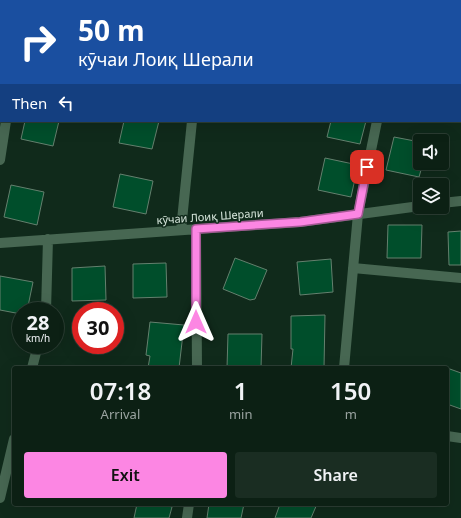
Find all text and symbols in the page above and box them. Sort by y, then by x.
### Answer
text: 50 m [78,11,145,49]
icon: right [12,16,64,68]
text: кӯчаи Лоиқ Шерали [78,47,254,71]
icon: left [55,92,77,114]
text: Then [12,93,47,113]
map controls [413,134,449,214]
button: sound [413,134,449,170]
pin [350,150,384,184]
icon: arrive [356,156,378,178]
button: layers [413,178,449,214]
street label: кӯчаи Лоиқ Шерали [156,205,264,227]
position arrow [175,301,217,343]
speed limit sign: 30 [72,302,124,354]
text: 28 [27,309,49,336]
text: km/h [26,331,50,345]
text: 07:18 [90,374,151,407]
text: 1 [234,374,248,407]
text: 150 [330,374,371,407]
text: Arrival [101,405,140,423]
text: min [229,405,252,423]
text: m [345,405,357,423]
button: Exit [24,452,227,498]
button: Share [235,452,437,498]

